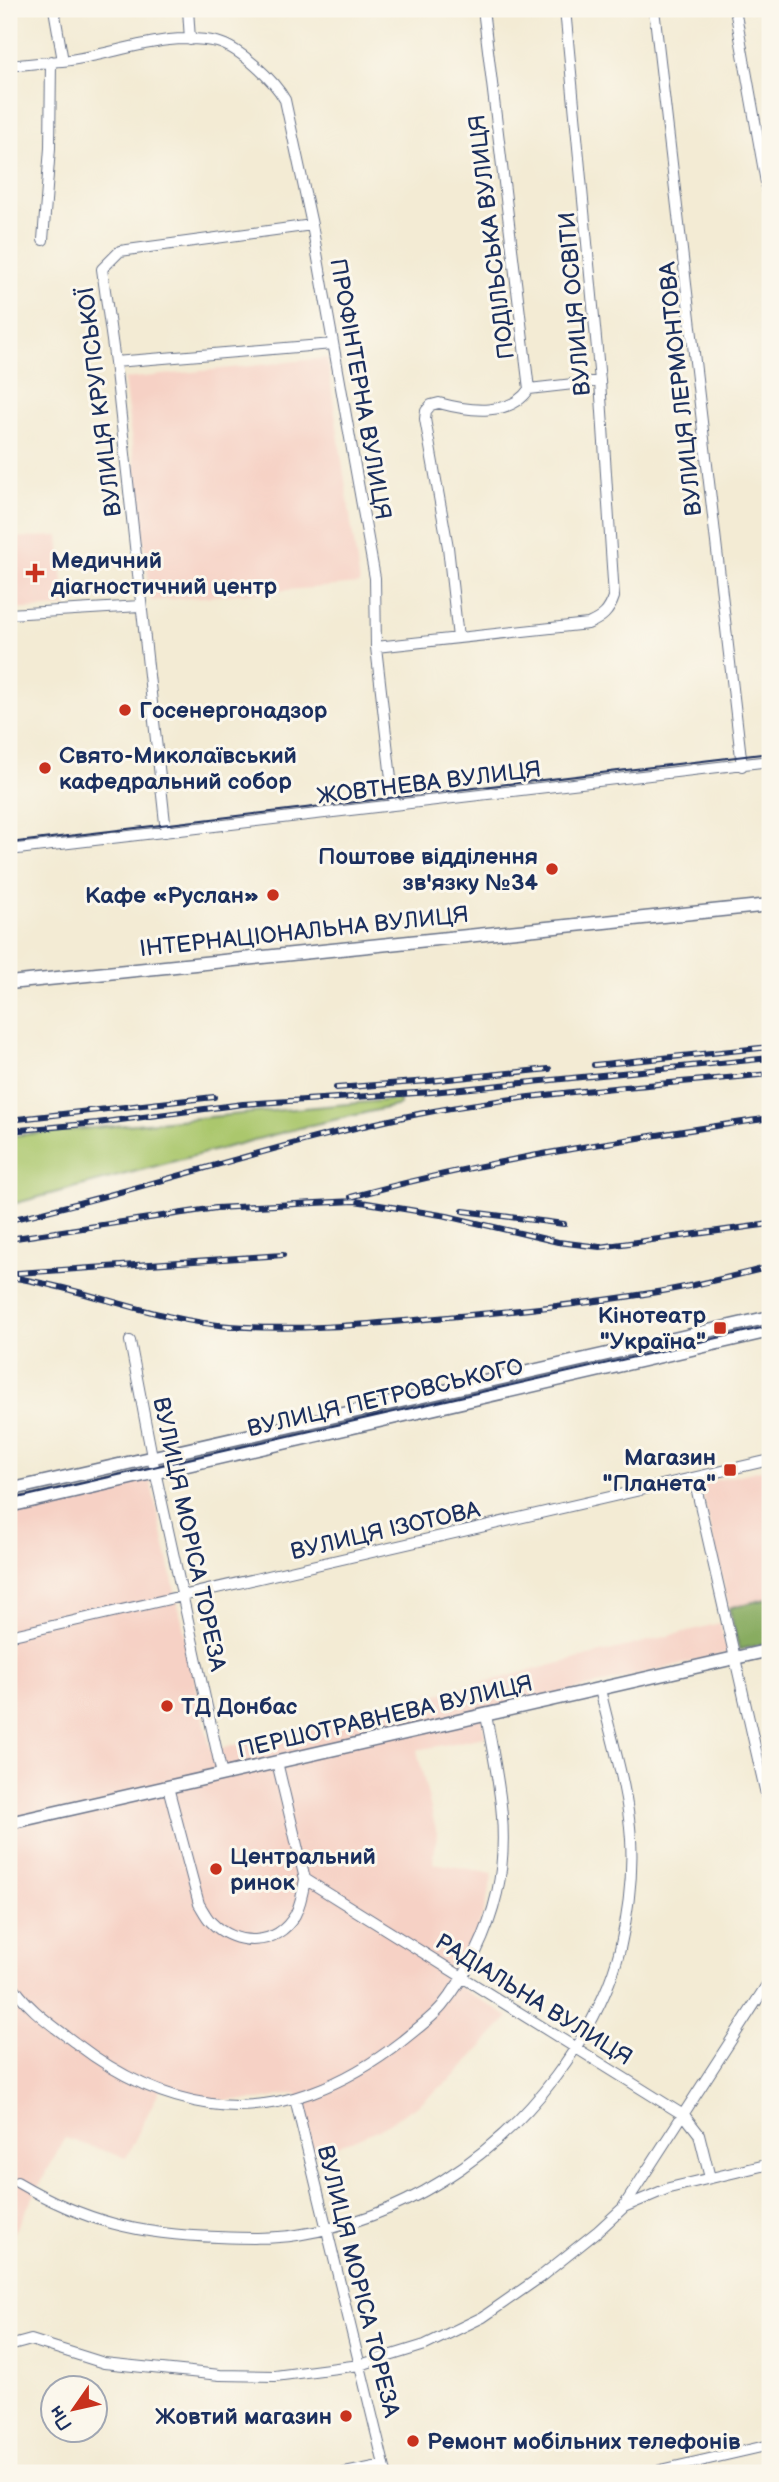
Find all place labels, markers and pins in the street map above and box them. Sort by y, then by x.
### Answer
place label: Медичний діагностичний центр [50,547,278,601]
marker: Медичний діагностичний центр [25,563,45,583]
place label: Госенергонадзор [139,697,328,725]
marker: Госенергонадзор [117,702,133,718]
place label: Свято-Миколаївський кафедральний собор [59,742,297,796]
marker: Свято-Миколаївський кафедральний собор [37,760,53,776]
place label: Поштове відділення зв'язку №34 [318,843,538,897]
marker: Поштове відділення зв'язку №34 [544,861,560,877]
place label: Кафе «Руслан» [85,882,259,910]
marker: Кафе «Руслан» [265,887,281,903]
place label: Кінотеатр "Україна" [598,1302,706,1356]
marker: Кінотеатр "Україна" [712,1320,728,1336]
place label: Магазин "Планета" [602,1444,716,1498]
marker: Магазин "Планета" [722,1462,738,1478]
place label: ТД Донбас [181,1693,298,1721]
marker: ТД Донбас [159,1698,175,1714]
place label: Центральний ринок [230,1843,376,1897]
marker: Центральний ринок [208,1861,224,1877]
place label: Жовтий магазин [155,2403,332,2431]
marker: Жовтий магазин [338,2408,354,2424]
place label: Ремонт мобільних телефонів [427,2428,741,2456]
marker: Ремонт мобільних телефонів [405,2433,421,2449]

